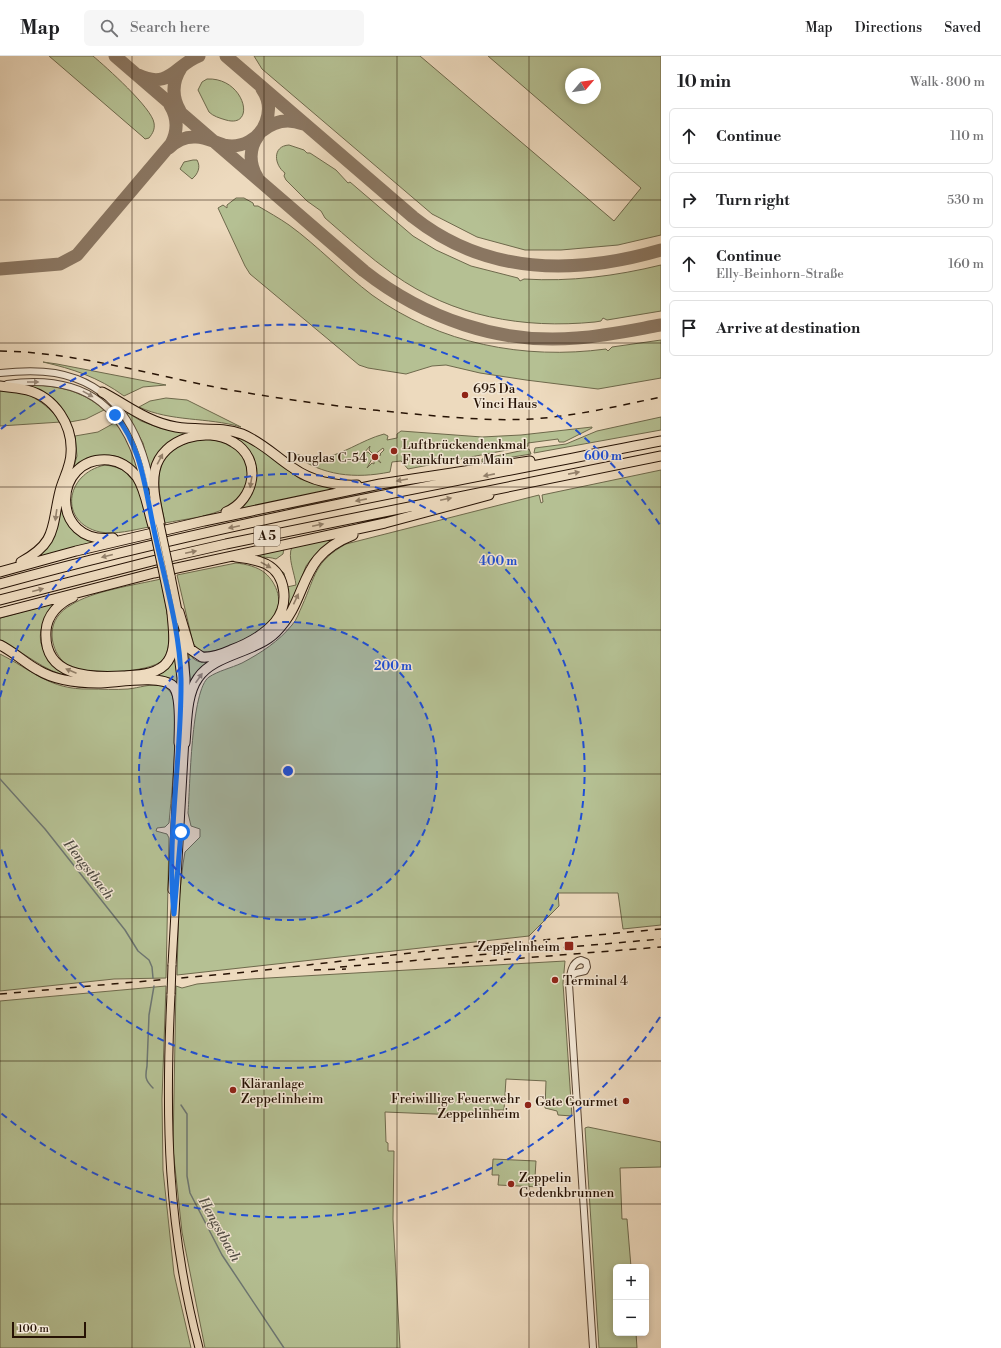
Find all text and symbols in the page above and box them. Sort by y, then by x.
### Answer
search box [84,10,364,46]
text: Map [20,16,60,40]
icon: search [98,17,120,39]
text: Search here [130,18,210,37]
text: Map [805,19,833,37]
text: Directions [855,19,922,37]
text: Saved [944,19,981,37]
north arrow [565,68,601,104]
text: 10 min [677,71,731,93]
text: Walk · 800 m [910,74,985,90]
icon: ahead [678,125,700,147]
text: Continue [716,127,781,146]
text: 110 m [950,128,984,144]
icon: right [678,189,700,211]
text: Turn right [716,191,790,210]
text: 530 m [947,192,984,208]
text: Continue [716,247,781,266]
icon: ahead [678,253,700,275]
text: 160 m [948,256,984,272]
text: Elly-Beinhorn-Straße [716,266,844,282]
icon: arrive [678,317,700,339]
text: Arrive at destination [716,319,860,338]
one-way arrow [27,379,40,385]
place label: 695 Da Vinci Haus [472,381,538,412]
marker: 695 Da Vinci Haus [460,390,470,400]
one-way arrow [82,391,94,398]
route end [106,406,124,424]
place label: Luftbrückendenkmal Frankfurt am Main [402,437,527,468]
marker: Luftbrückendenkmal Frankfurt am Main [389,446,399,456]
text: 600 m [584,449,622,464]
place label: Douglas C-54 [287,450,367,466]
marker: Douglas C-54 [370,452,380,462]
one-way arrow [157,453,163,465]
one-way arrow [568,470,580,476]
one-way arrow [483,472,495,478]
one-way arrow [248,476,254,488]
one-way arrow [396,477,409,483]
one-way arrow [440,496,452,502]
one-way arrow [355,498,368,504]
one-way arrow [53,509,59,521]
one-way arrow [312,521,324,527]
one-way arrow [228,524,240,530]
road number: A 5 [254,526,280,546]
one-way arrow [185,548,197,554]
one-way arrow [101,553,113,559]
text: 400 m [479,554,517,569]
one-way arrow [260,562,272,569]
one-way arrow [32,587,44,593]
one-way arrow [293,594,299,605]
text: 200 m [374,659,412,674]
one-way arrow [65,668,77,675]
one-way arrow [195,673,203,683]
centre of rings [281,764,295,778]
route start [172,823,190,841]
water label: Hengstbach [58,835,117,904]
place label: Zeppelinheim [478,939,561,955]
marker: Zeppelinheim [563,940,575,952]
place label: Terminal 4 [563,973,628,989]
marker: Terminal 4 [550,975,560,985]
place label: Kläranlage Zeppelinheim [241,1076,324,1107]
marker: Kläranlage Zeppelinheim [228,1085,238,1095]
place label: Freiwillige Feuerwehr Zeppelinheim [391,1091,521,1122]
place label: Gate Gourmet [535,1094,618,1110]
marker: Gate Gourmet [621,1096,631,1106]
marker: Freiwillige Feuerwehr Zeppelinheim [523,1100,533,1110]
place label: Zeppelin Gedenkbrunnen [519,1170,614,1201]
marker: Zeppelin Gedenkbrunnen [506,1179,516,1189]
water label: Hengstbach [193,1193,244,1265]
map controls [613,1264,649,1336]
button: + [613,1264,649,1300]
button: − [613,1300,649,1336]
scale bar [12,1320,86,1339]
text: 100 m [18,1322,49,1336]

